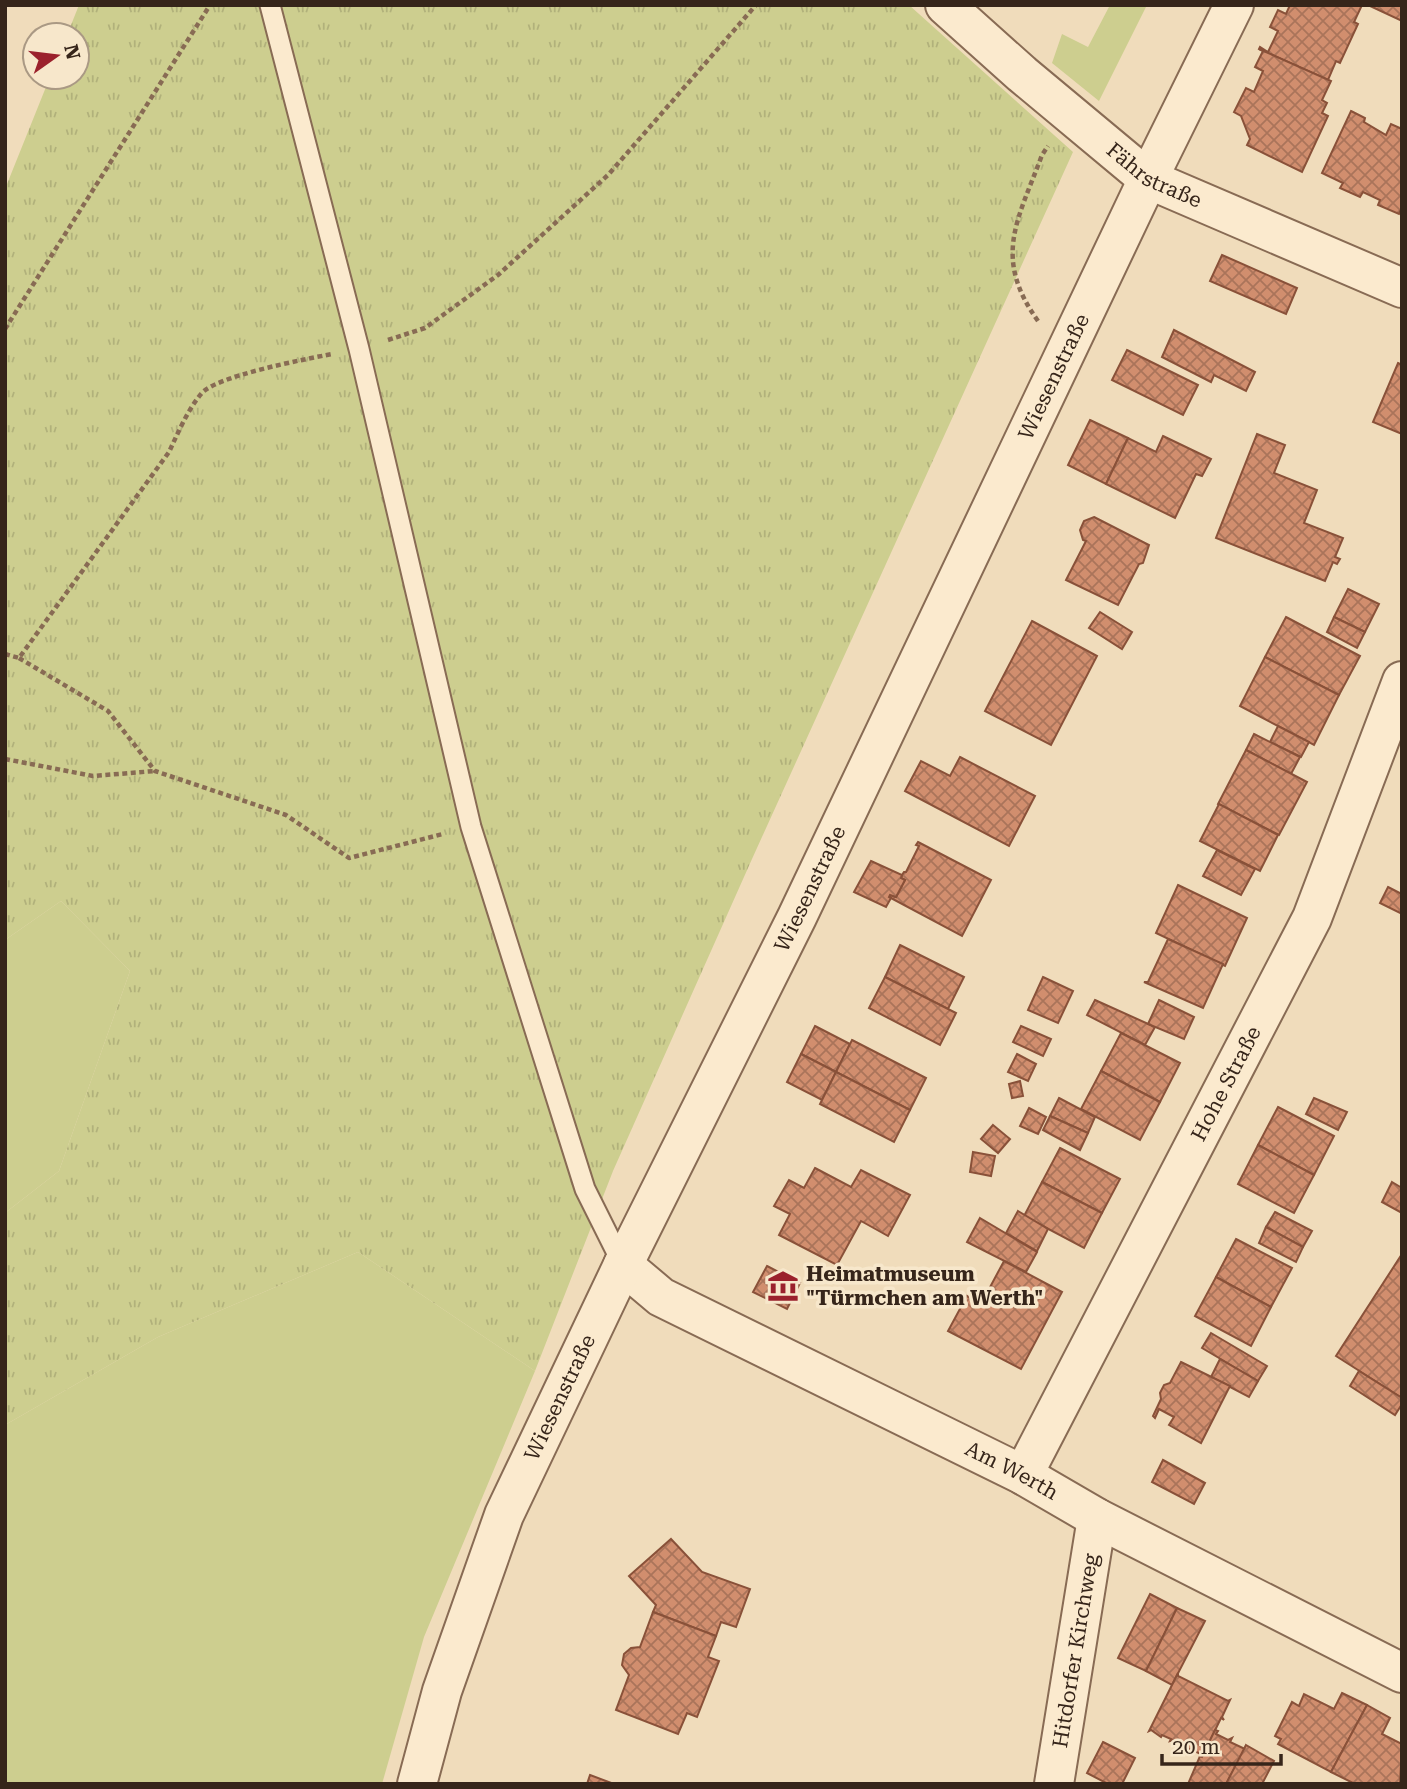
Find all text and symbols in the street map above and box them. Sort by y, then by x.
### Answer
north arrow [21,21,91,91]
text: N [59,42,85,62]
street label: Fährstraße [1102,138,1205,213]
street label: Wiesenstraße [1014,310,1094,444]
street label: Wiesenstraße [770,822,851,956]
street label: Hohe Straße [1186,1022,1266,1145]
place label: Heimatmuseum "Türmchen am Werth" [806,1262,1043,1310]
museum icon: Heimatmuseum "Türmchen am Werth" [766,1269,800,1303]
street label: Wiesenstraße [520,1331,600,1464]
street label: Am Werth [961,1437,1063,1505]
street label: Hitdorfer Kirchweg [1048,1552,1103,1750]
scale bar [1162,1722,1281,1766]
text: 20 m [1172,1735,1220,1759]

